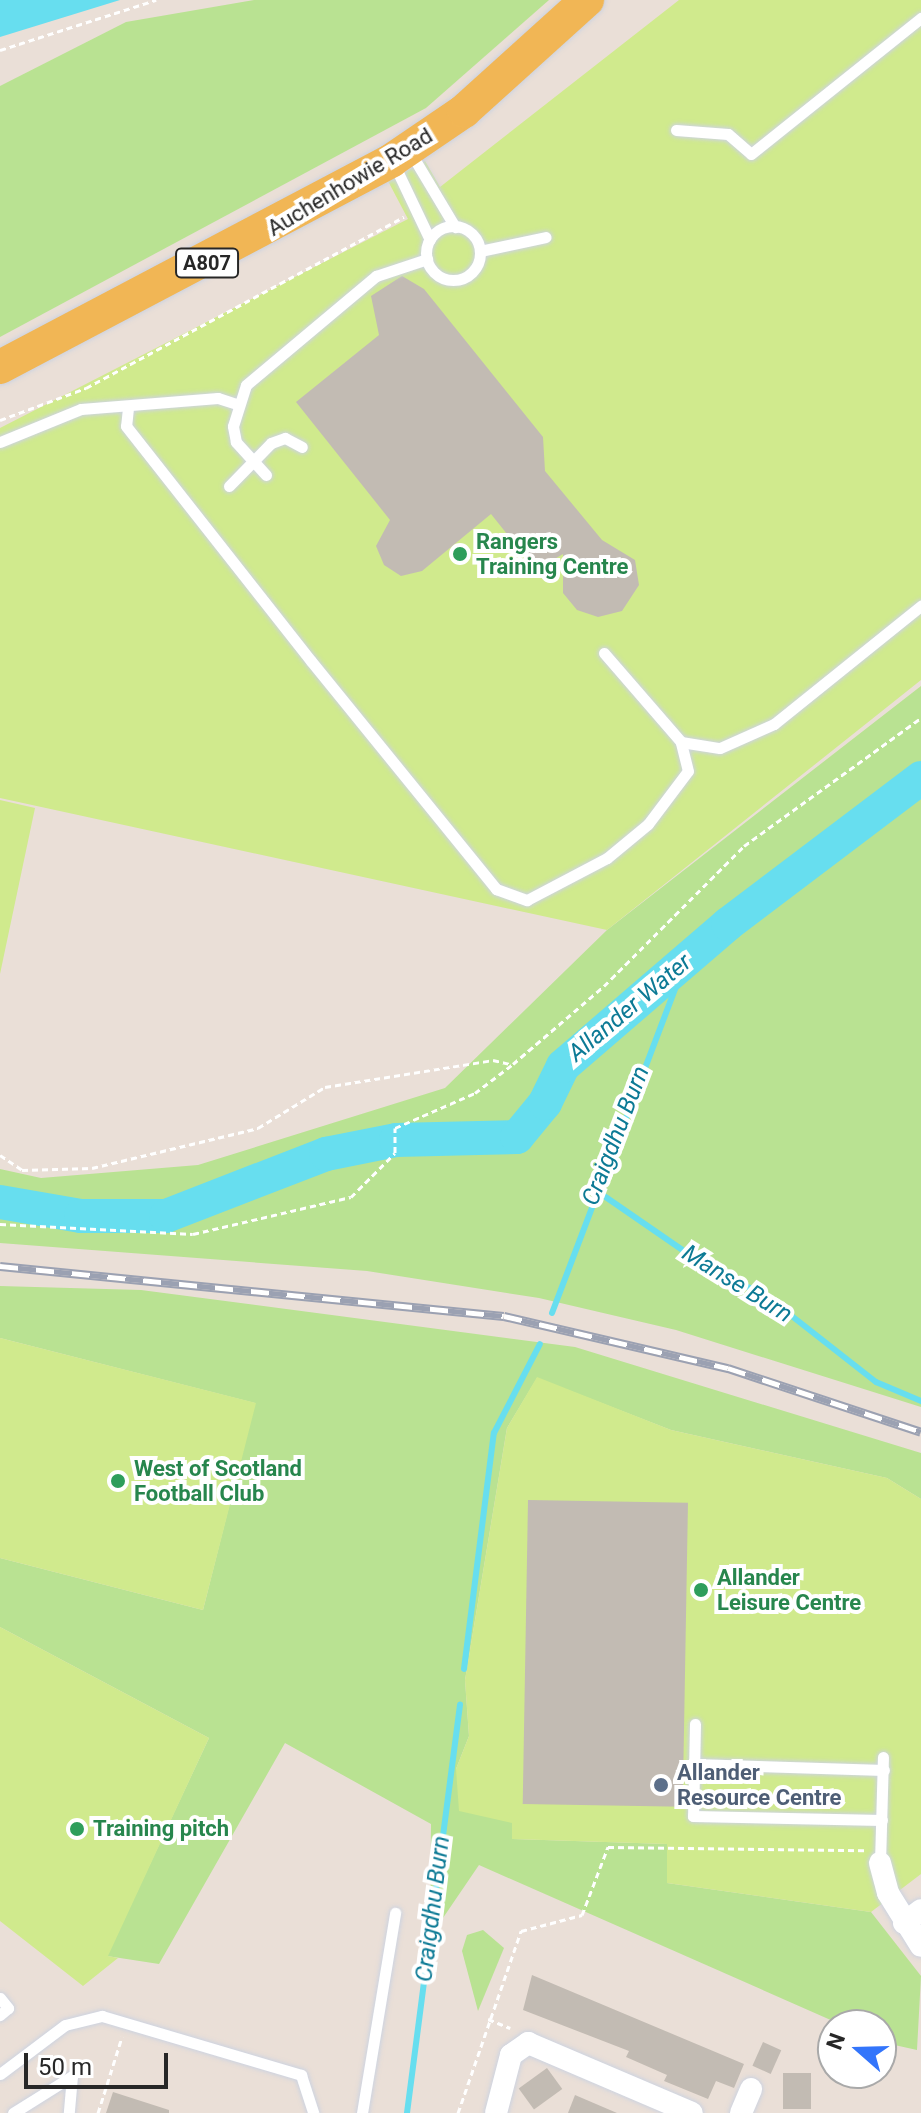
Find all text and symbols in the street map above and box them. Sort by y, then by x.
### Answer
street label: Auchenhowie Road [263,122,437,242]
road number: A807 [175,247,239,279]
place label: Rangers Training Centre [476,528,629,580]
marker: Rangers Training Centre [451,545,469,563]
water label: Allander Water [563,948,697,1068]
water label: Craigdhu Burn [576,1062,656,1210]
water label: Manse Burn [677,1239,797,1329]
place label: West of Scotland Football Club [134,1455,302,1506]
marker: West of Scotland Football Club [109,1472,127,1490]
place label: Allander Leisure Centre [717,1564,861,1616]
marker: Allander Leisure Centre [692,1581,710,1599]
place label: Allander Resource Centre [677,1759,841,1810]
marker: Allander Resource Centre [652,1776,670,1794]
place label: Training pitch [93,1816,229,1842]
marker: Training pitch [68,1820,86,1838]
water label: Craigdhu Burn [410,1834,456,1984]
north arrow [817,2009,897,2089]
text: N [821,2030,850,2053]
scale bar [28,2037,172,2087]
text: 50 m [38,2053,92,2081]

